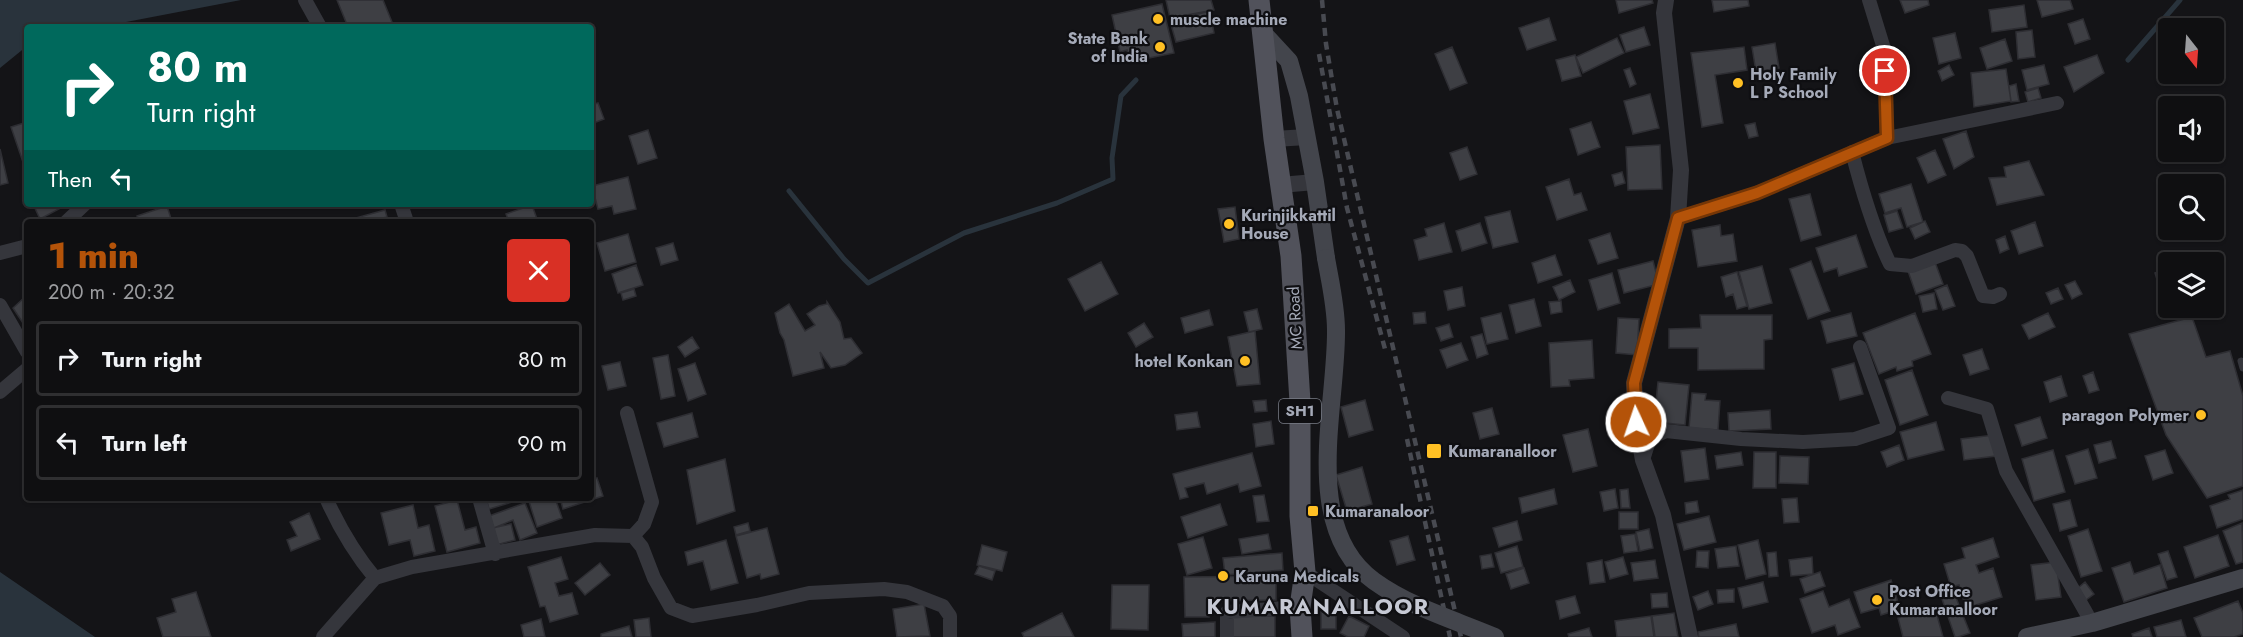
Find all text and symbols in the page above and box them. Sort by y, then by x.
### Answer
place label: muscle machine [1170,8,1287,31]
marker: muscle machine [1151,12,1165,26]
north arrow [2158,18,2224,84]
map controls [2158,18,2224,318]
place label: State Bank of India [1068,27,1149,68]
text: 80 m [147,37,248,98]
marker: State Bank of India [1153,40,1167,54]
pin [1859,45,1910,96]
icon: right [48,48,126,126]
icon: arrive [1868,54,1901,87]
place label: Holy Family L P School [1750,63,1837,104]
marker: Holy Family L P School [1731,76,1745,90]
text: Turn right [147,93,255,132]
button: sound [2158,96,2224,162]
icon: left [105,162,138,195]
text: Then [48,163,93,195]
button: search [2158,174,2224,240]
place label: Kurinjikkattil House [1241,204,1336,245]
marker: Kurinjikkattil House [1222,217,1236,231]
text: 1 min [48,229,139,281]
button: close [507,239,570,302]
button: layers [2158,252,2224,318]
text: 200 m · 20:32 [48,278,175,307]
street label: MC Road [1282,286,1308,350]
icon: right [51,342,84,375]
text: Turn right [102,343,202,375]
text: 80 m [518,343,567,375]
place label: hotel Konkan [1135,350,1233,373]
marker: hotel Konkan [1238,354,1252,368]
position arrow [1604,390,1668,454]
road number: SH1 [1279,399,1321,423]
place label: paragon Polymer [2062,404,2189,427]
marker: paragon Polymer [2194,408,2208,422]
icon: left [51,426,84,459]
text: Turn left [102,427,187,459]
text: 90 m [517,427,567,459]
place label: Kumaranalloor [1448,440,1557,463]
marker: Kumaranalloor [1425,442,1443,460]
place label: Kumaranaloor [1325,500,1430,523]
marker: Kumaranaloor [1306,504,1320,518]
place label: Karuna Medicals [1235,565,1359,588]
marker: Karuna Medicals [1216,569,1230,583]
place label: Post Office Kumaranalloor [1889,580,1998,621]
district label: KUMARANALLOOR [1206,590,1430,622]
marker: Post Office Kumaranalloor [1870,593,1884,607]

